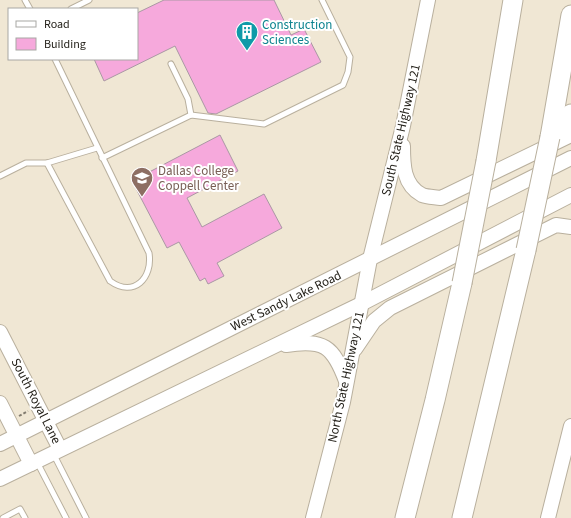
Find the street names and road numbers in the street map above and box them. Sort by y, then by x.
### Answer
street label: South State Highway 121 [377,62,425,198]
street label: West Sandy Lake Road [228,266,344,336]
street label: North State Highway 121 [323,310,369,444]
street label: South Royal Lane [7,355,65,447]

